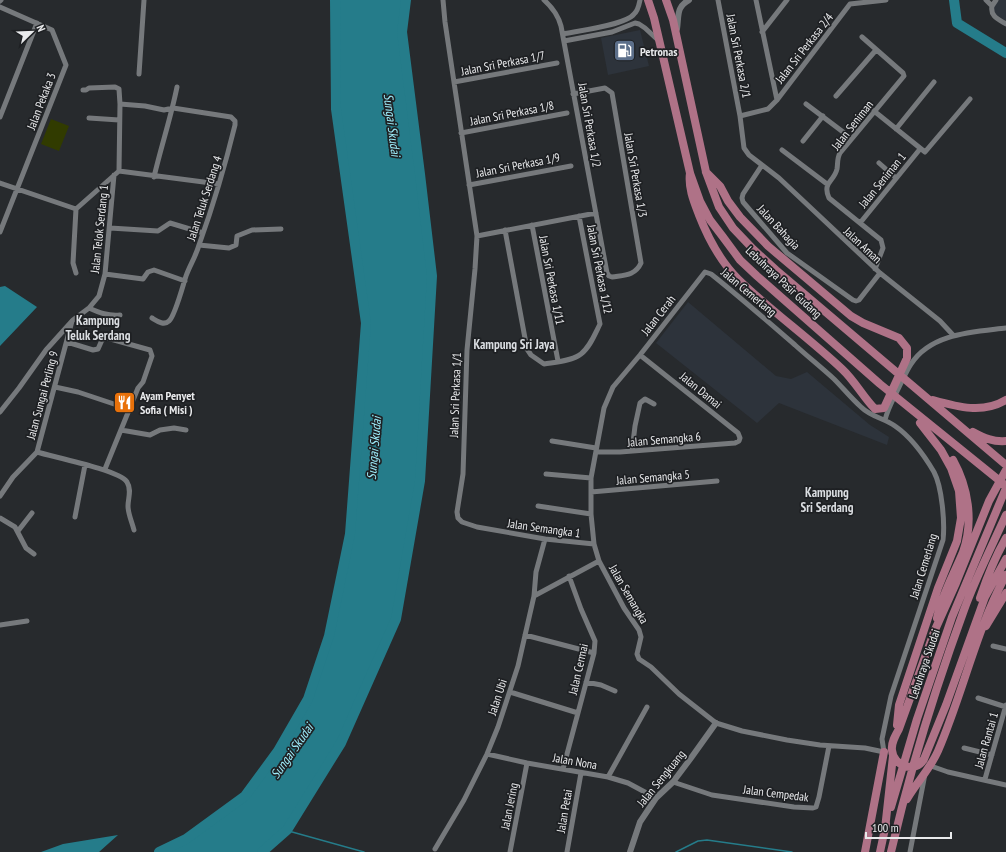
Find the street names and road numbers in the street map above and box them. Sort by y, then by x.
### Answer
street label: Jalan Sri Perkasa 2/4 [771,9,836,87]
street label: Jalan Sri Perkasa 2/1 [723,12,754,99]
street label: Jalan Sri Perkasa 1/7 [459,48,546,79]
street label: Jalan Pekaka 3 [23,70,59,133]
street label: Jalan Sri Perkasa 1/2 [575,81,605,168]
street label: Jalan Seniman [827,97,876,154]
street label: Jalan Sri Perkasa 1/8 [468,98,555,129]
street label: Jalan Sri Perkasa 1/3 [621,131,651,218]
street label: Jalan Seniman 1 [854,149,909,211]
street label: Jalan Sri Perkasa 1/9 [474,150,561,181]
street label: Jalan Teluk Serdang 4 [183,153,225,243]
street label: Jalan Telok Serdang 1 [87,184,111,275]
street label: Jalan Bahagia [754,201,804,253]
street label: Jalan Sri Perkasa 1/12 [584,222,616,315]
street label: Jalan Aman [840,223,885,266]
street label: Jalan Sri Perkasa 1/11 [536,233,568,326]
street label: Lebuhraya Pasir Gudang [743,243,825,321]
street label: Jalan Cemerlang [718,264,780,319]
street label: Jalan Cerah [637,292,678,339]
street label: Jalan Sungai Perling 9 [23,349,61,442]
street label: Jalan Sri Perkasa 1/1 [446,352,464,439]
street label: Jalan Damai [676,368,725,411]
street label: Jalan Semangka 6 [626,428,701,450]
street label: Jalan Semangka 5 [615,466,690,488]
street label: Jalan Semangka 1 [505,515,582,541]
street label: Jalan Cemerlang [906,532,940,601]
street label: Jalan Semangka [606,561,652,626]
street label: Lebuhraya Skudai [905,627,943,701]
street label: Jalan Cermai [565,642,591,697]
street label: Jalan Ubi [484,677,510,718]
street label: Jalan Rantai 1 [971,710,1001,771]
street label: Jalan Sengkuang [633,747,688,810]
street label: Jalan Nona [551,750,599,772]
street label: Jalan Jering [497,781,521,832]
street label: Jalan Cempedak [741,781,810,804]
street label: Jalan Petai [553,788,575,835]

